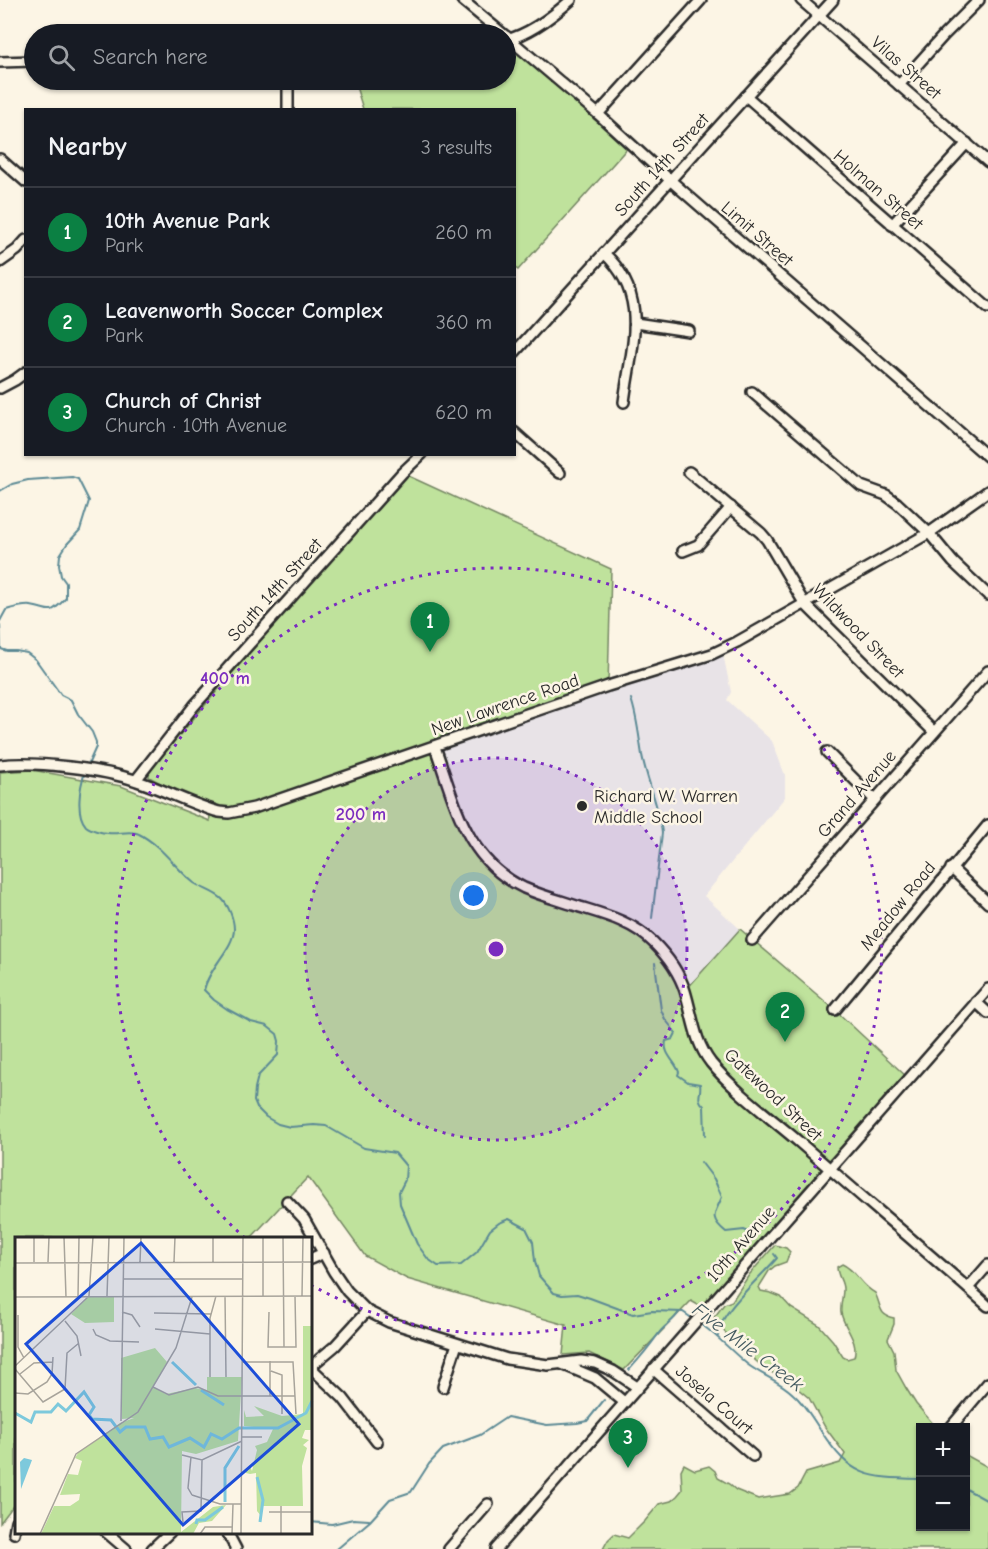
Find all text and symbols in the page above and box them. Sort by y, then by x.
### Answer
search box [24,24,516,90]
street label: Vilas Street [867,32,946,105]
icon: search [45,41,78,74]
text: Search here [93,44,208,70]
street label: South 14th Street [610,109,714,221]
text: Nearby [48,132,127,162]
text: 3 results [421,136,492,159]
street label: Holman Street [829,145,928,235]
street label: Limit Street [717,197,798,271]
text: 10th Avenue Park [105,208,270,234]
text: 1 [64,221,71,244]
text: 260 m [435,221,492,244]
text: Park [105,234,143,257]
text: Leavenworth Soccer Complex [105,298,382,324]
text: 2 [63,311,72,334]
text: 360 m [436,311,492,334]
text: Park [105,324,143,347]
text: Church of Christ [105,388,261,414]
text: 3 [63,401,72,424]
text: 620 m [435,401,492,424]
text: Church · 10th Avenue [105,414,287,437]
street label: South 14th Street [223,534,327,646]
street label: Wildwood Street [808,579,909,683]
pin: 1 [410,602,450,652]
text: 400 m [200,668,250,689]
street label: New Lawrence Road [428,670,582,740]
street label: Grand Avenue [813,746,901,842]
place label: Richard W. Warren Middle School [594,786,738,828]
marker: Richard W. Warren Middle School [575,799,589,813]
text: 200 m [336,804,386,825]
street label: Meadow Road [856,857,940,955]
your location [459,881,488,910]
centre of rings [486,939,506,959]
pin: 2 [766,992,804,1042]
street label: Gatewood Street [720,1044,827,1146]
street label: 10th Avenue [702,1202,780,1286]
inset map [15,1237,312,1534]
water label: Five Mile Creek [688,1298,808,1396]
street label: Josela Court [671,1361,758,1440]
pin: 3 [608,1418,648,1468]
map controls [916,1423,970,1531]
button: + [916,1423,970,1477]
button: − [916,1477,970,1531]

